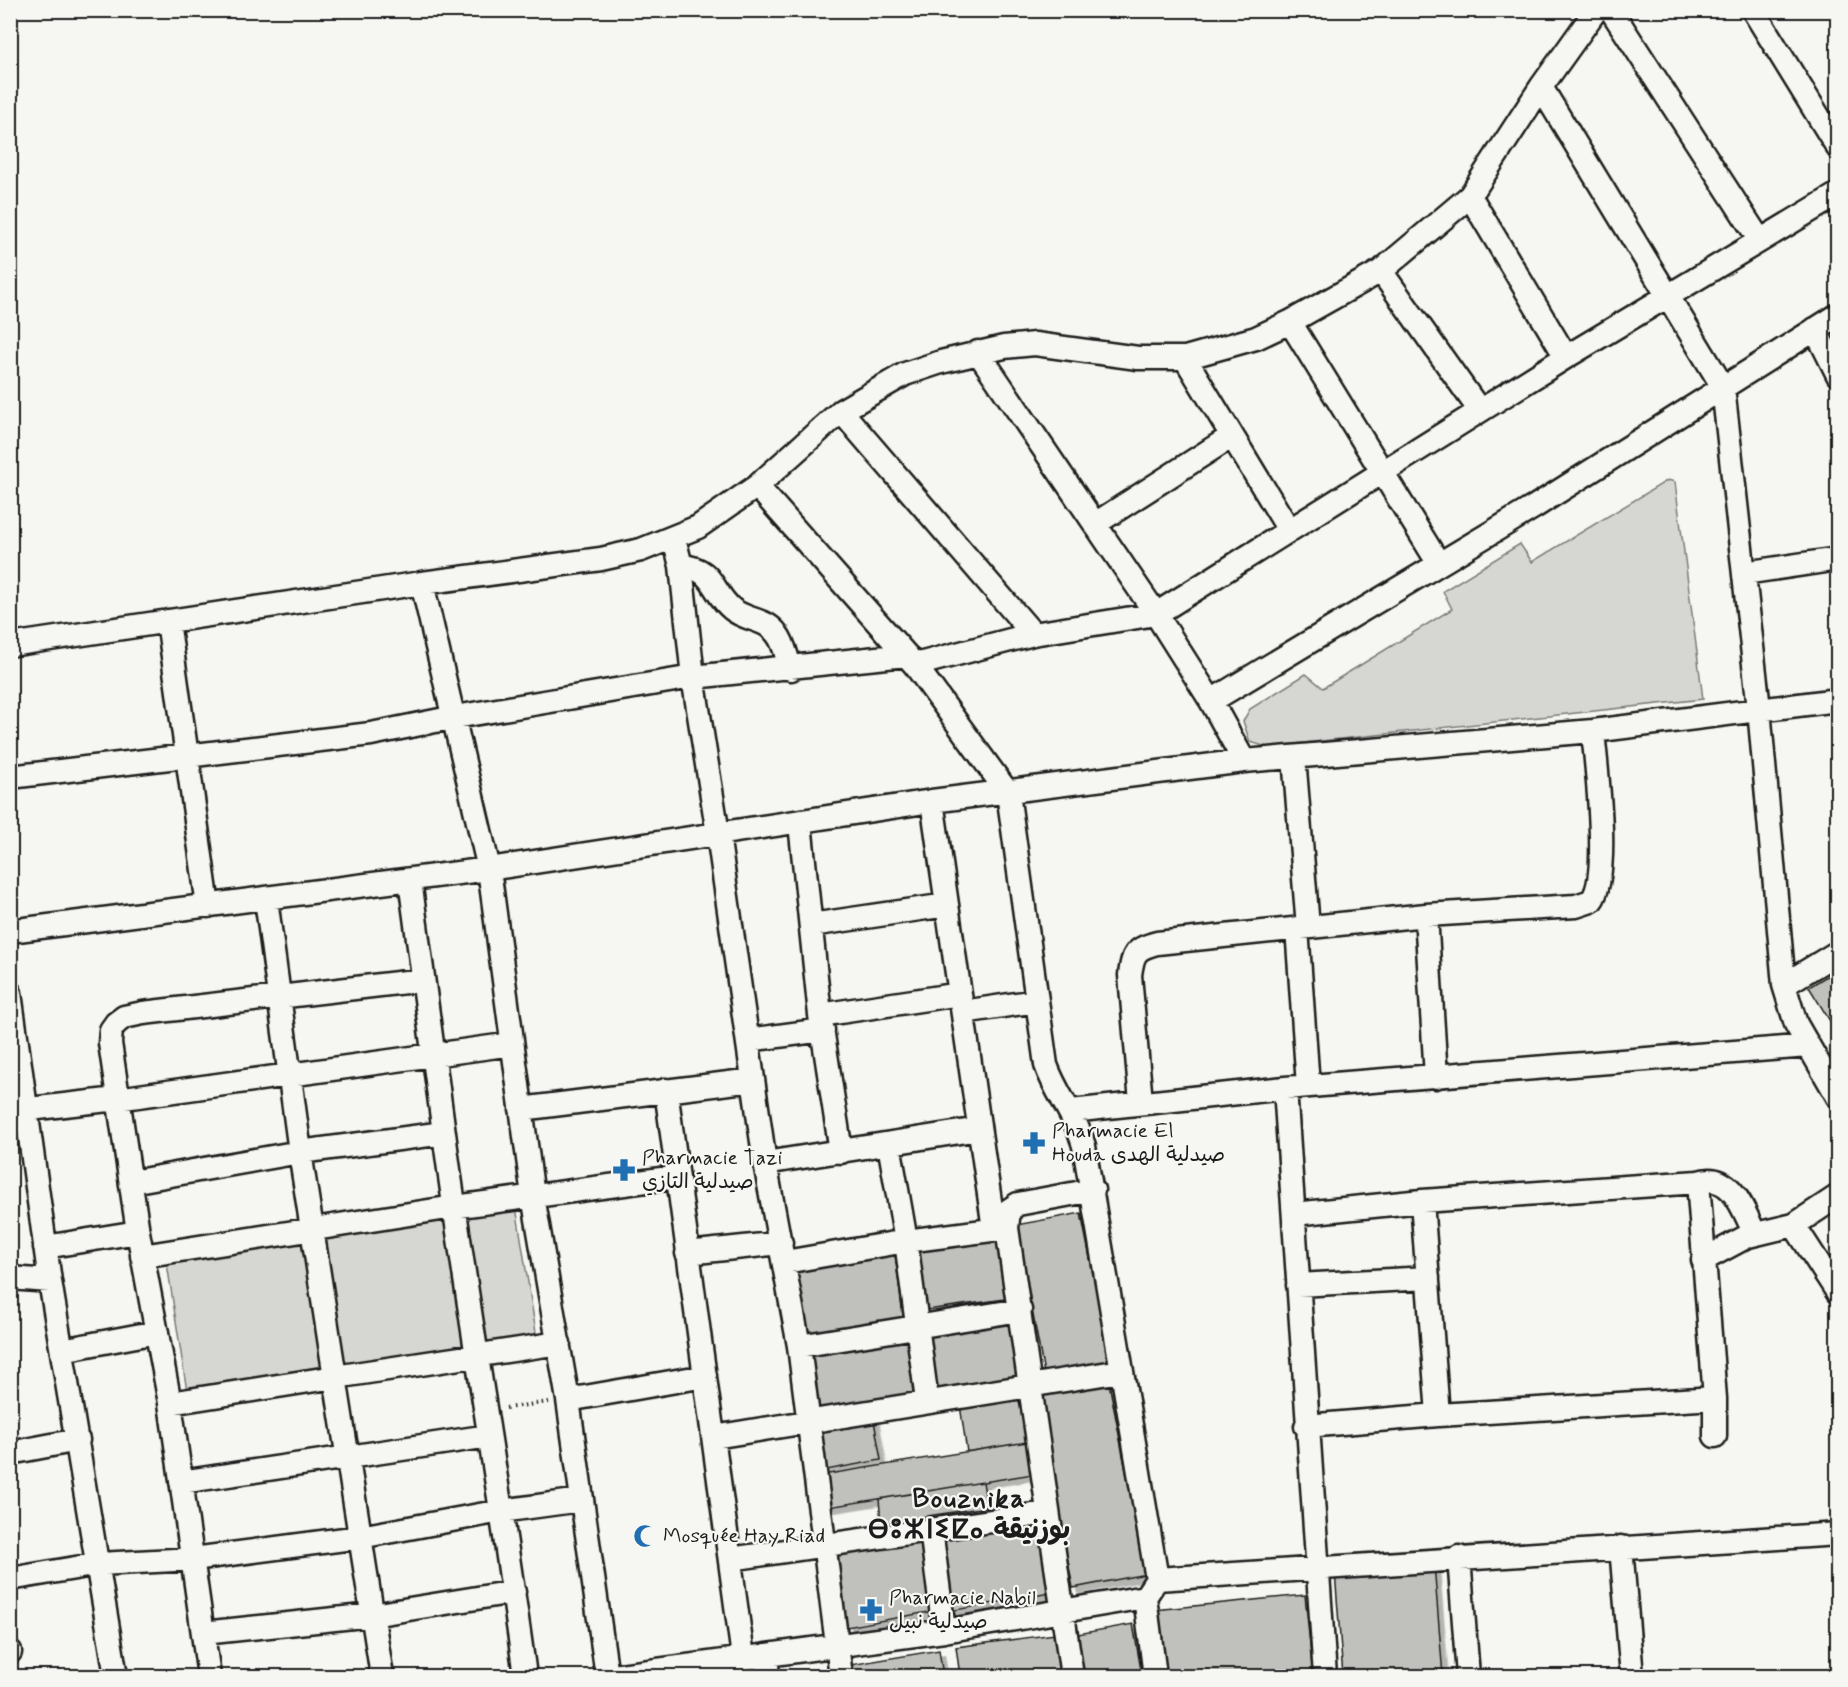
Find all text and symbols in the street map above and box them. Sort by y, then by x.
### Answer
place label: Pharmacie El Houda صيدلية الهدى [1052,1117,1225,1169]
pharmacy icon: Pharmacie El Houda صيدلية الهدى [1021,1130,1047,1156]
place label: Pharmacie Tazi صيدلية التازي [642,1144,782,1196]
pharmacy icon: Pharmacie Tazi صيدلية التازي [611,1157,637,1183]
district label: Bouznika ⴱⵓⵣⵏⵉⵇⴰ بوزنيقة [868,1482,1070,1548]
place label: Mosquée Hay Riad [663,1522,825,1550]
mosque icon: Mosquée Hay Riad [632,1523,658,1549]
place label: Pharmacie Nabil صيدلية نبيل [889,1584,1036,1636]
pharmacy icon: Pharmacie Nabil صيدلية نبيل [858,1597,884,1623]

